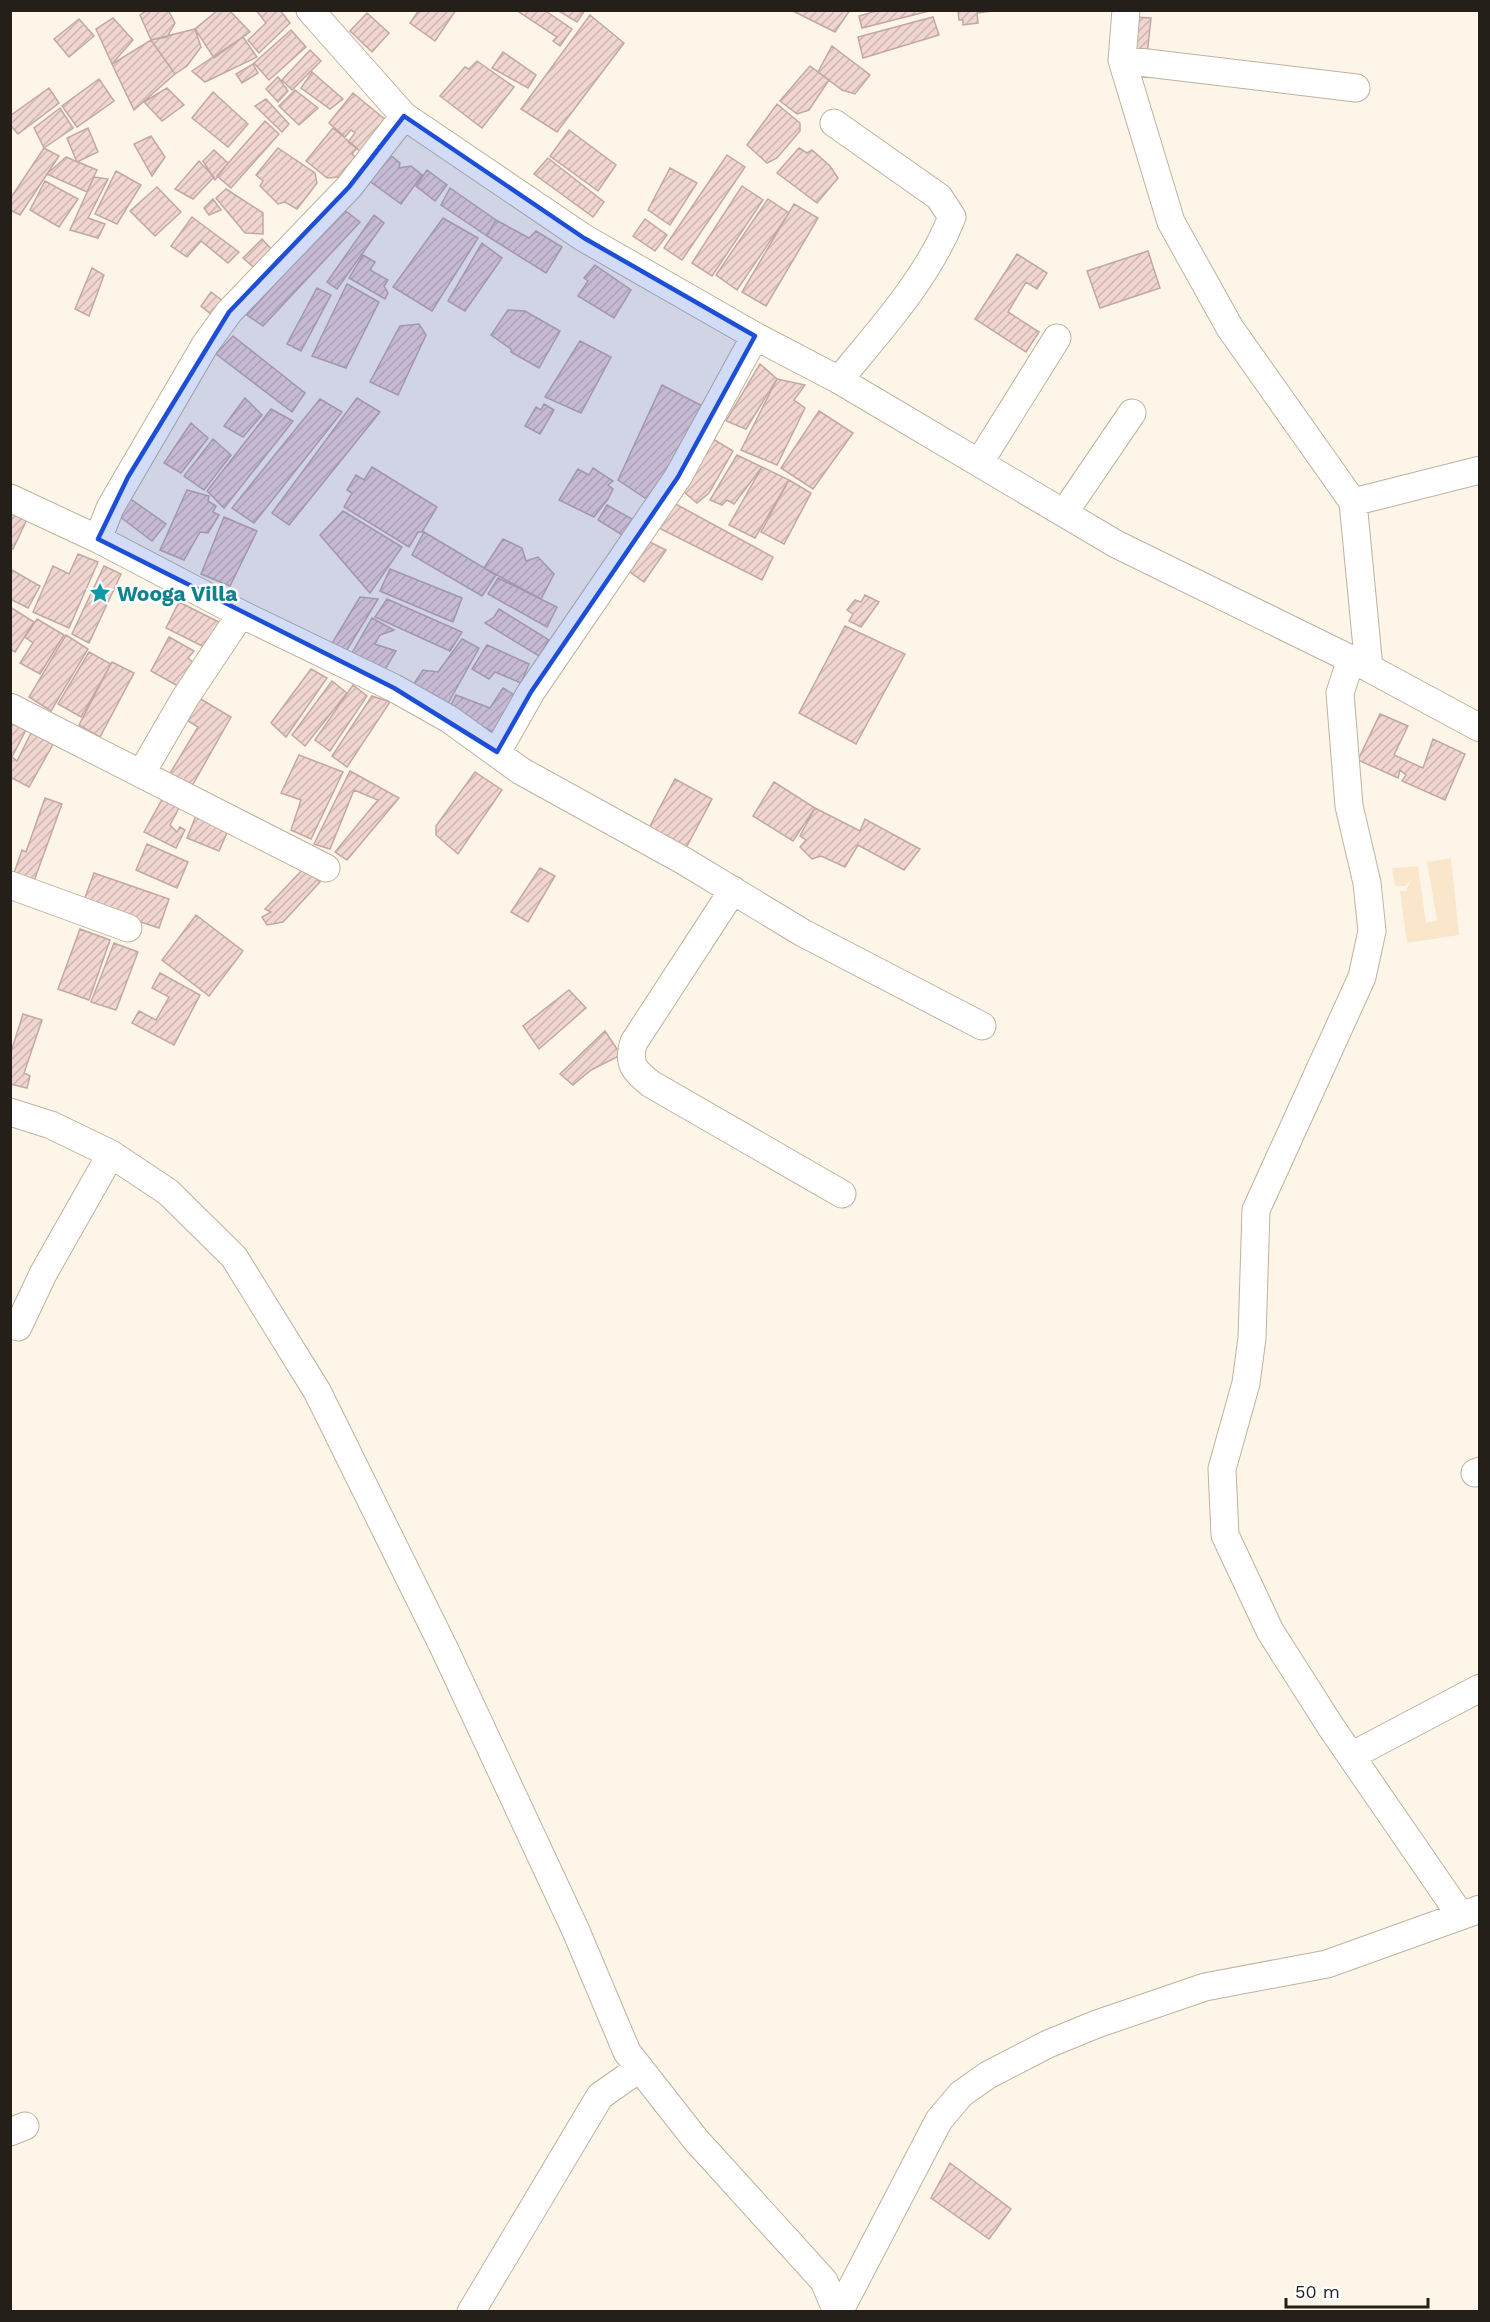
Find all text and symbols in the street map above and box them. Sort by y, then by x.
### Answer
place icon: Wooga Villa [88,581,112,605]
place label: Wooga Villa [117,581,238,606]
scale bar [1286,2271,1428,2309]
text: 50 m [1295,2281,1340,2302]

